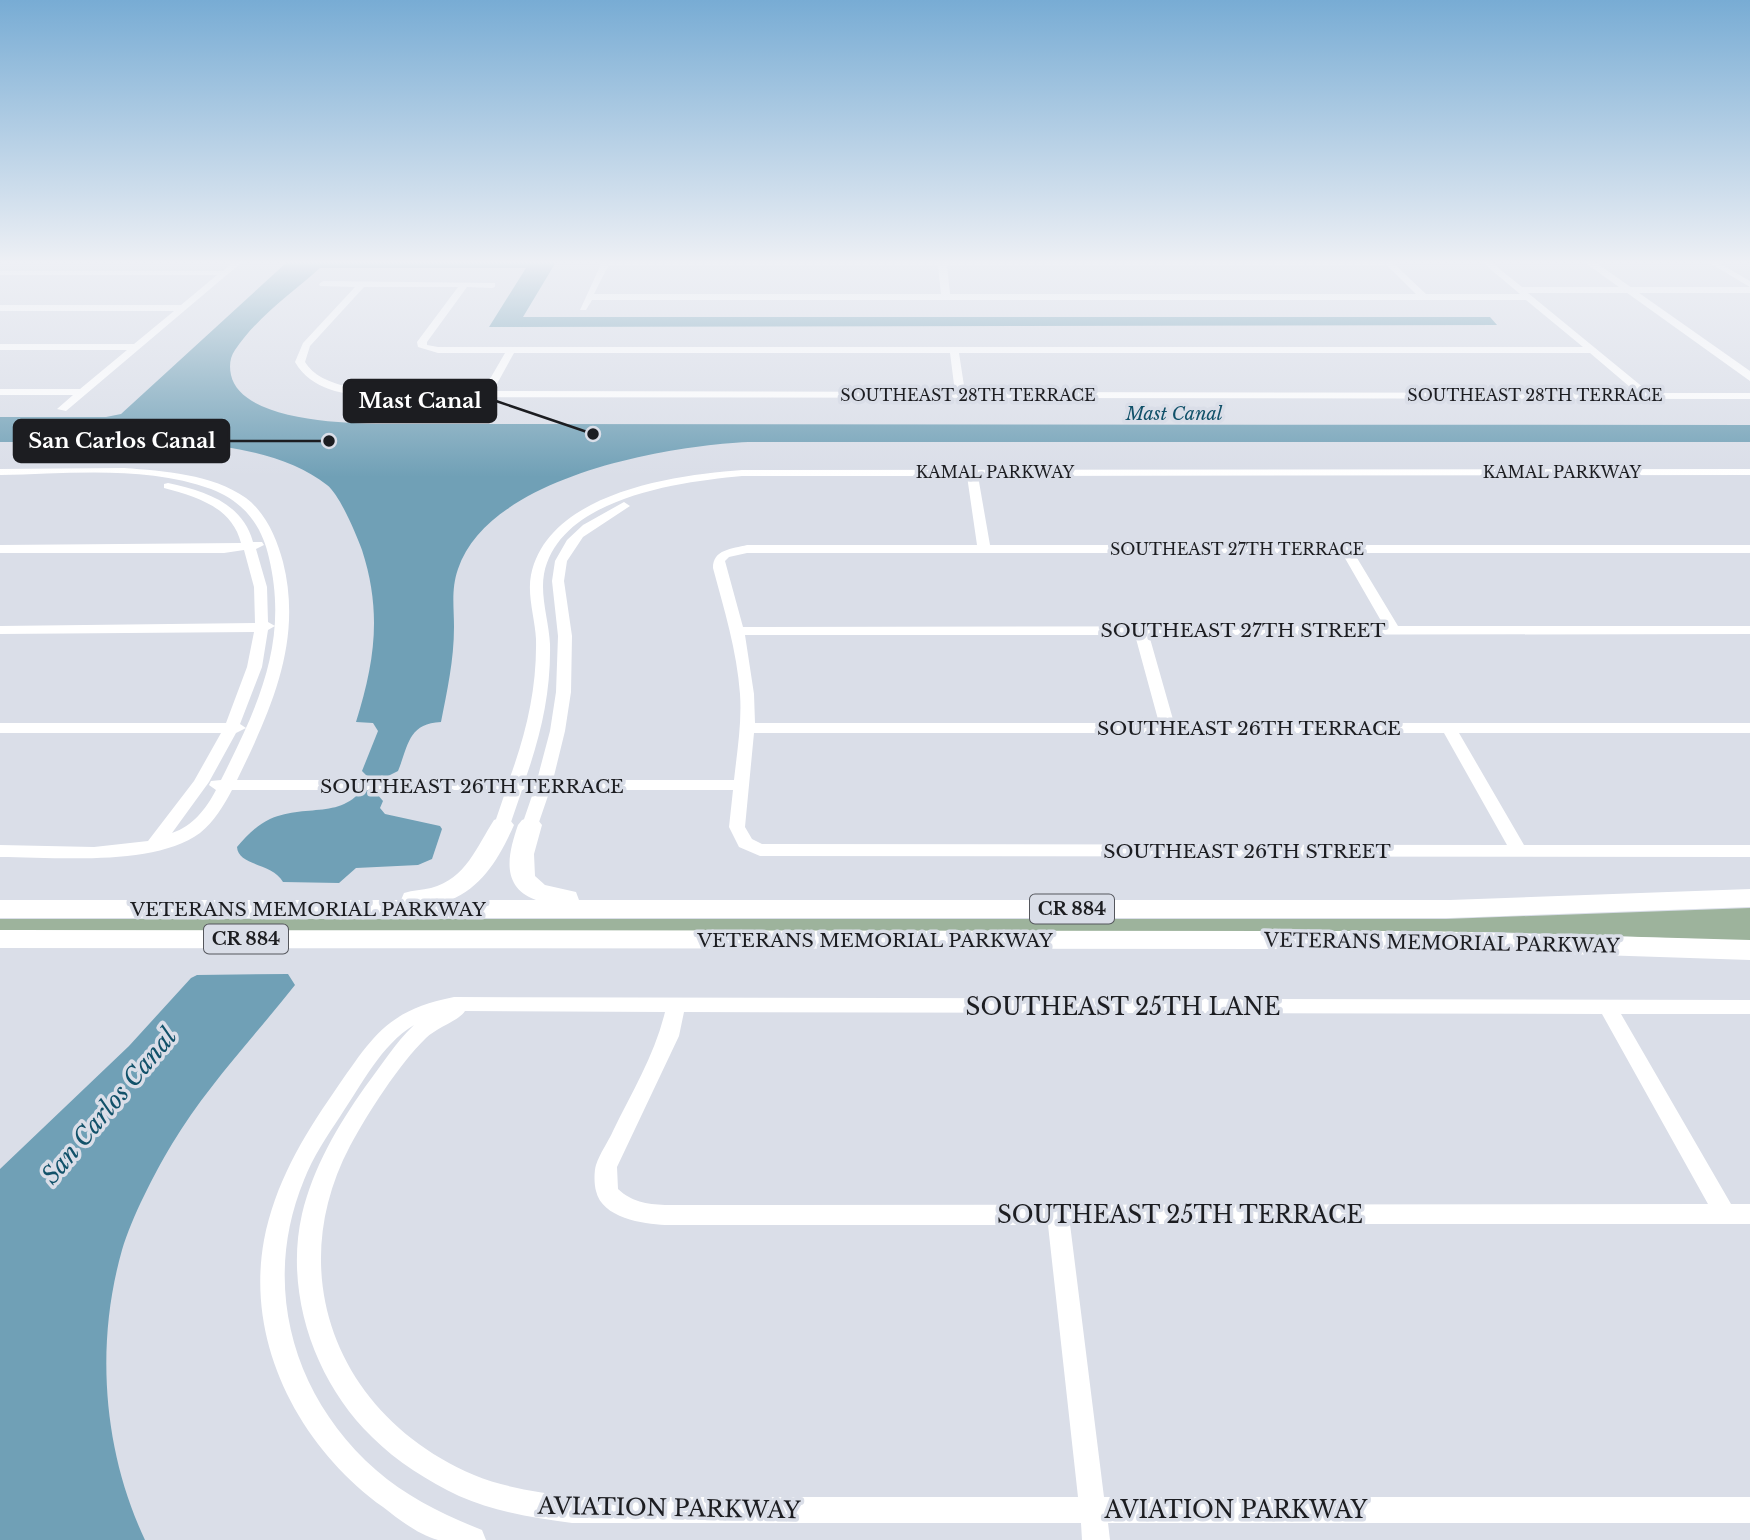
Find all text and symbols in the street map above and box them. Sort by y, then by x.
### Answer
callout: Mast Canal [344,380,496,422]
street label: SOUTHEAST 28TH TERRACE [840,385,1096,405]
street label: SOUTHEAST 28TH TERRACE [1407,385,1663,405]
text: Mast Canal [358,388,482,414]
water label: Mast Canal [1125,403,1223,425]
callout: San Carlos Canal [14,420,229,462]
text: San Carlos Canal [28,428,216,454]
street label: KAMAL PARKWAY [916,462,1075,482]
street label: KAMAL PARKWAY [1483,462,1642,482]
street label: SOUTHEAST 27TH TERRACE [1110,539,1364,559]
street label: SOUTHEAST 27TH STREET [1100,619,1386,642]
street label: SOUTHEAST 26TH TERRACE [1097,717,1401,740]
street label: SOUTHEAST 26TH TERRACE [320,775,624,798]
street label: SOUTHEAST 26TH STREET [1103,840,1391,863]
road number: CR 884 [1030,894,1114,924]
street label: VETERANS MEMORIAL PARKWAY [129,898,486,921]
road number: CR 884 [204,924,288,954]
street label: VETERANS MEMORIAL PARKWAY [1263,928,1620,958]
street label: VETERANS MEMORIAL PARKWAY [696,929,1053,952]
street label: SOUTHEAST 25TH LANE [966,993,1280,1021]
water label: San Carlos Canal [36,1022,183,1190]
street label: SOUTHEAST 25TH TERRACE [997,1201,1363,1229]
street label: AVIATION PARKWAY [536,1492,801,1524]
street label: AVIATION PARKWAY [1104,1496,1368,1524]

